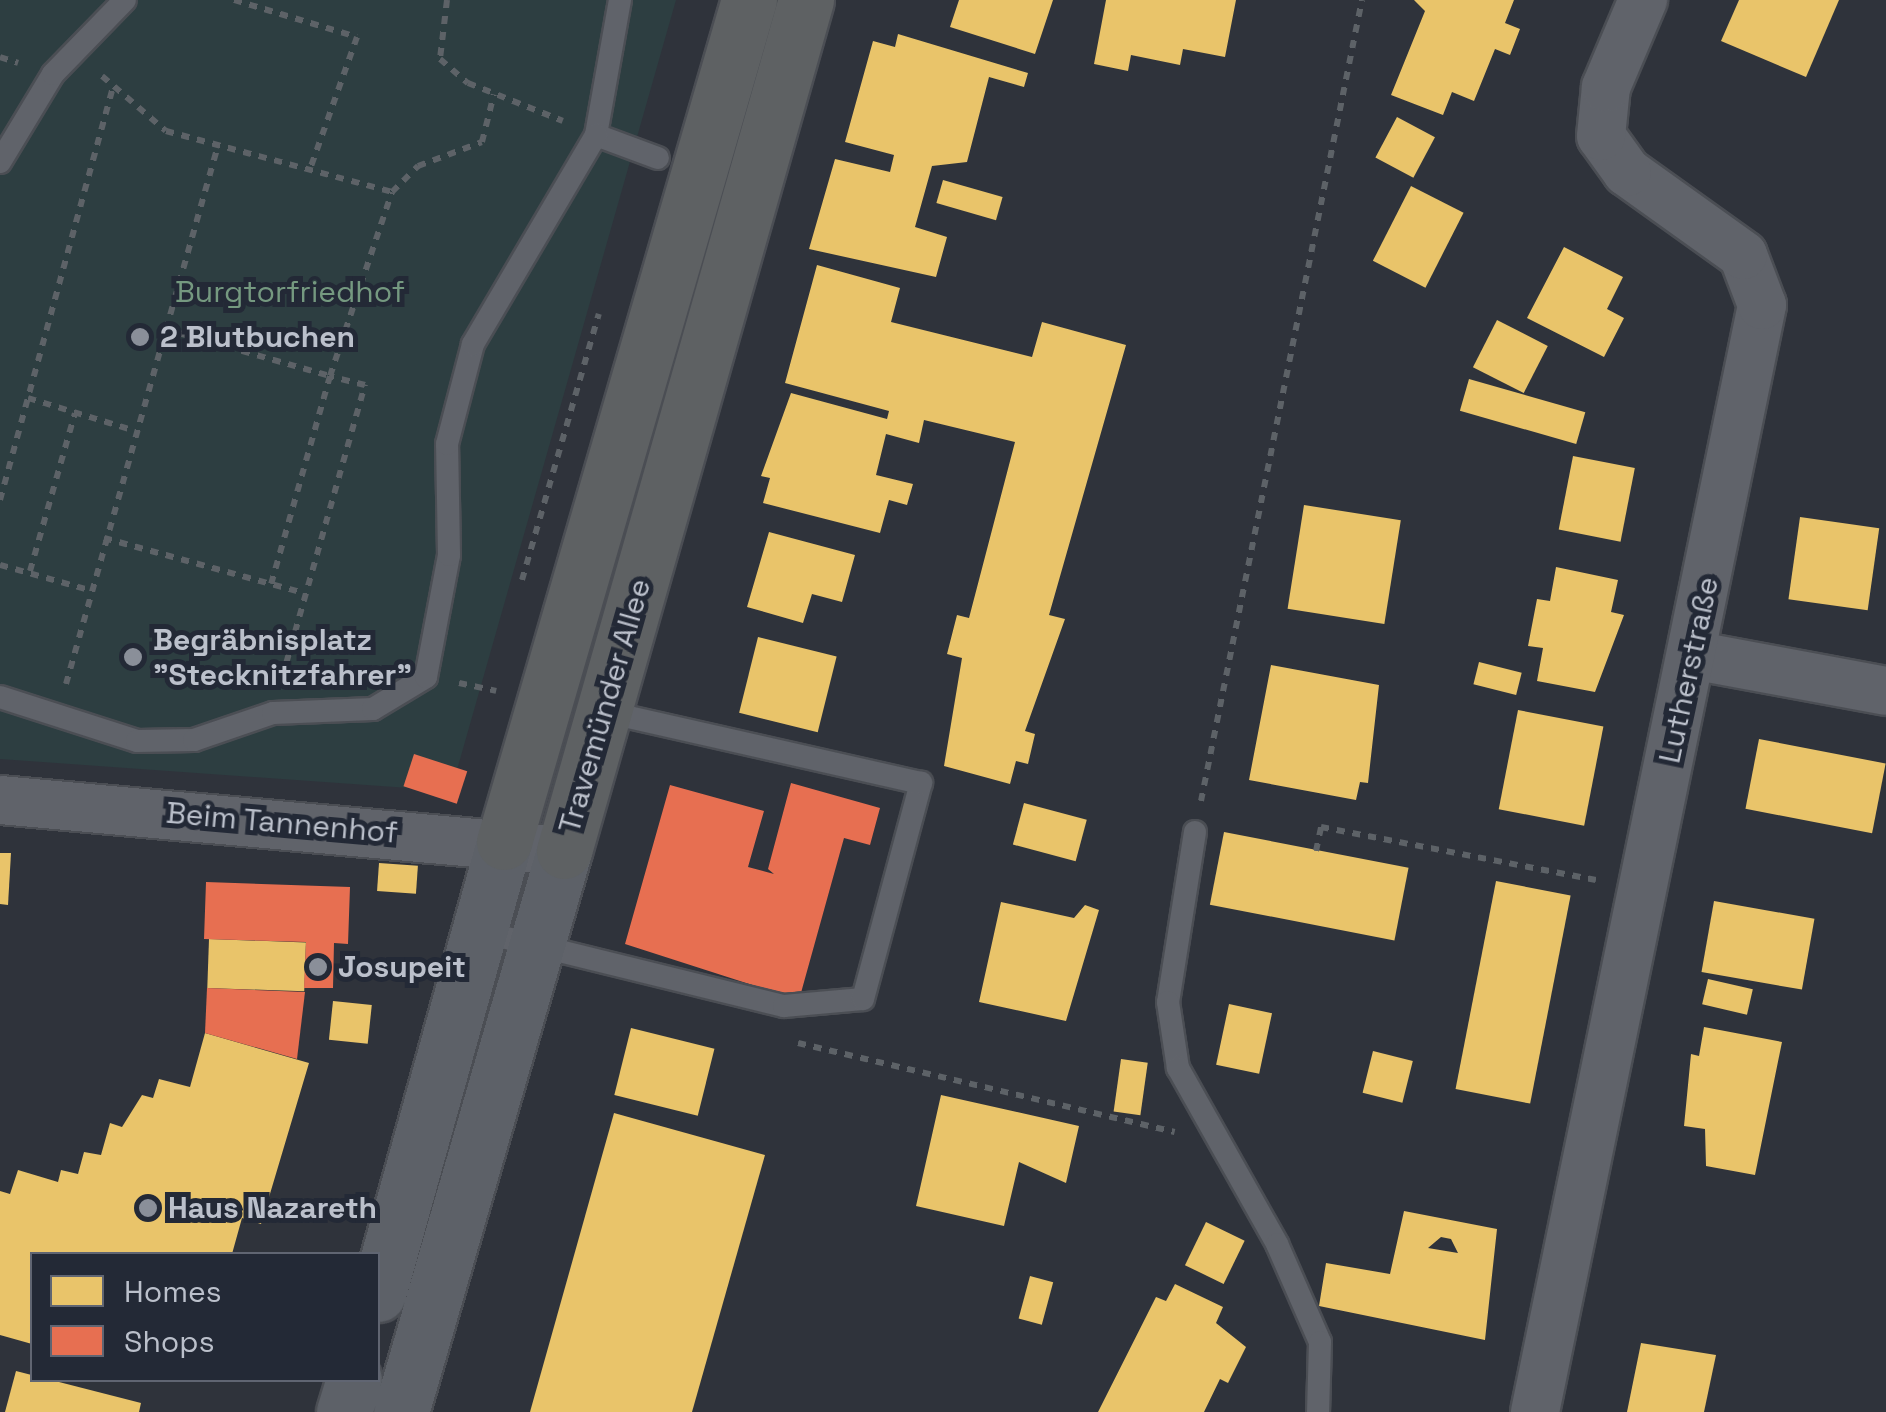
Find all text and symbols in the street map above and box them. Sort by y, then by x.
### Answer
park label: Burgtorfriedhof [175,274,405,310]
place label: 2 Blutbuchen [160,319,355,355]
marker: 2 Blutbuchen [129,326,151,348]
street label: Travemünder Allee [551,574,659,838]
street label: Lutherstraße [1652,574,1726,766]
place label: Begräbnisplatz "Stecknitzfahrer" [153,622,412,692]
marker: Begräbnisplatz "Stecknitzfahrer" [122,646,144,668]
street label: Beim Tannenhof [164,795,400,851]
place label: Josupeit [338,949,466,985]
marker: Josupeit [307,956,329,978]
place label: Haus Nazareth [168,1190,377,1226]
marker: Haus Nazareth [137,1197,159,1219]
legend [30,1252,380,1382]
text: Homes [124,1272,222,1311]
text: Shops [124,1322,214,1361]

